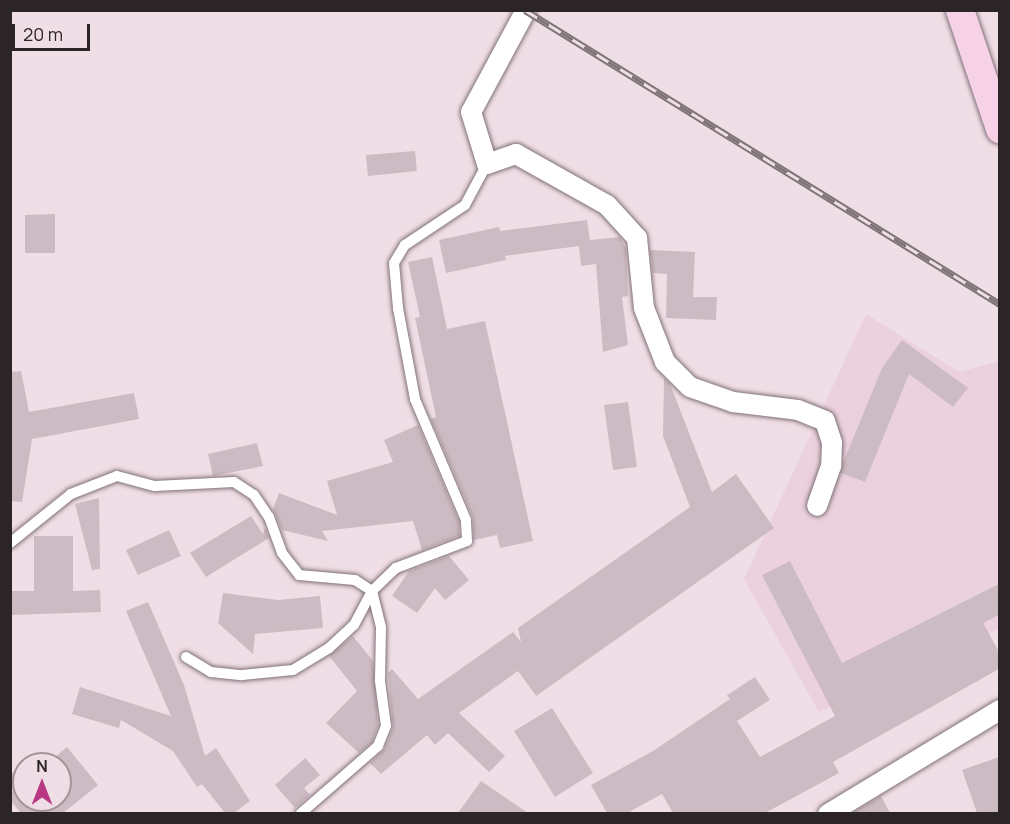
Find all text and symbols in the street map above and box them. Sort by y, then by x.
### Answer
scale bar [15,12,93,50]
text: 20 m [23,22,63,46]
north arrow [12,752,72,812]
text: N [36,755,48,777]

